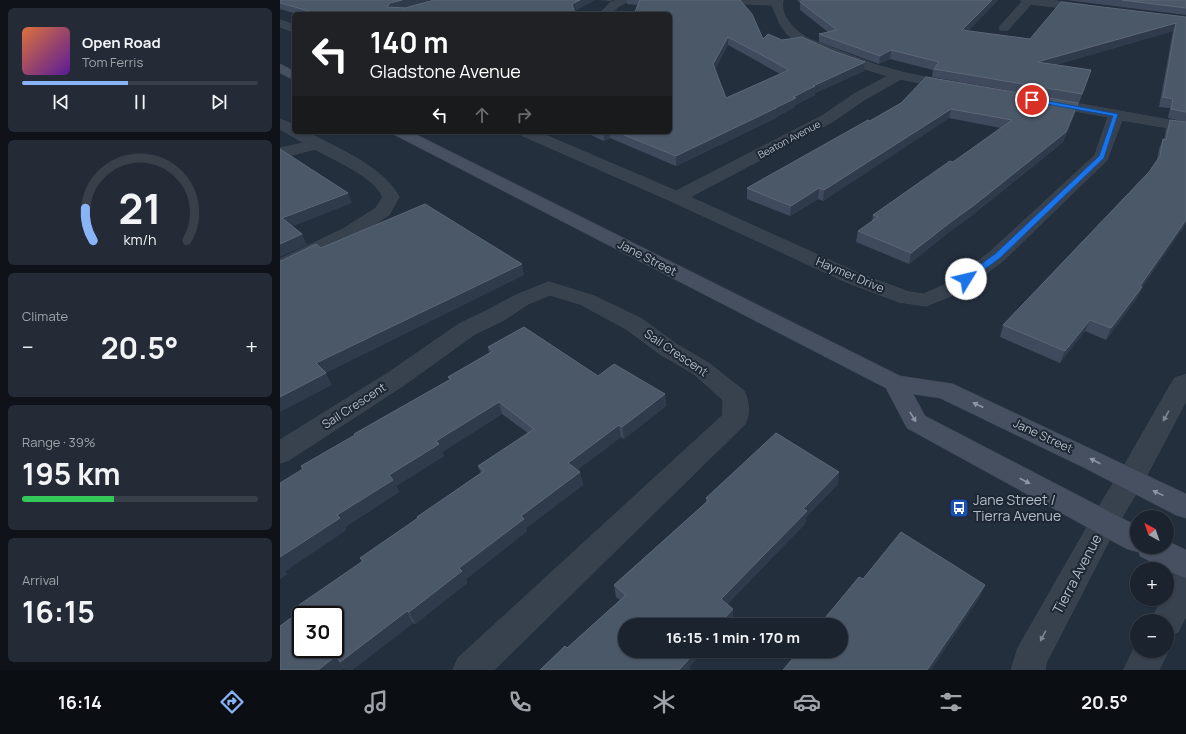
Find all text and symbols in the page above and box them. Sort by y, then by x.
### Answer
text: 140 m [370,23,449,61]
icon: left [304,28,356,80]
text: Open Road [82,32,161,53]
text: Tom Ferris [82,53,143,71]
text: Gladstone Avenue [370,59,521,83]
pin [1015,83,1049,117]
icon: arrive [1021,89,1043,111]
icon: previous [50,91,72,113]
icon: pause [129,91,151,113]
icon: next [208,91,230,113]
icon: left [429,104,451,126]
icon: ahead [471,104,493,126]
icon: right [513,104,535,126]
street label: Beaton Avenue [755,116,823,161]
text: 21 [119,179,162,235]
text: km/h [123,229,157,248]
street label: Jane Street [615,235,680,280]
street label: Haymer Drive [813,252,887,297]
position arrow [945,258,987,300]
text: Climate [22,307,68,325]
street label: Sail Crescent [641,325,712,380]
text: 20.5° [101,327,179,368]
text: − [22,332,34,362]
text: + [245,332,258,362]
street label: Sail Crescent [318,378,389,433]
one-way arrow [972,402,984,408]
one-way arrow [1162,410,1169,421]
one-way arrow [910,411,917,423]
street label: Jane Street [1011,414,1076,457]
text: Range · 39% [22,433,96,451]
text: 195 km [22,453,120,494]
one-way arrow [1090,458,1101,464]
one-way arrow [1020,478,1031,484]
place label: Jane Street / Tierra Avenue [973,490,1061,525]
one-way arrow [1152,490,1164,496]
bus stop icon: Jane Street / Tierra Avenue [948,497,970,519]
north arrow [1130,510,1174,554]
map controls [1130,510,1174,658]
street label: Tierra Avenue [1047,530,1106,617]
button: + [1130,562,1174,606]
text: Arrival [22,571,59,589]
text: 16:15 [22,591,95,632]
speed limit sign: 30 [292,606,344,658]
button: − [1130,614,1174,658]
text: 16:15 · 1 min · 170 m [666,627,800,648]
one-way arrow [1040,630,1046,642]
icon: directions [218,688,246,716]
icon: music [362,688,390,716]
icon: phone [506,688,534,716]
icon: climate [650,688,678,716]
icon: car [793,688,821,716]
icon: filters [937,688,965,716]
text: 16:14 [58,690,102,714]
text: 20.5° [1081,690,1128,714]

